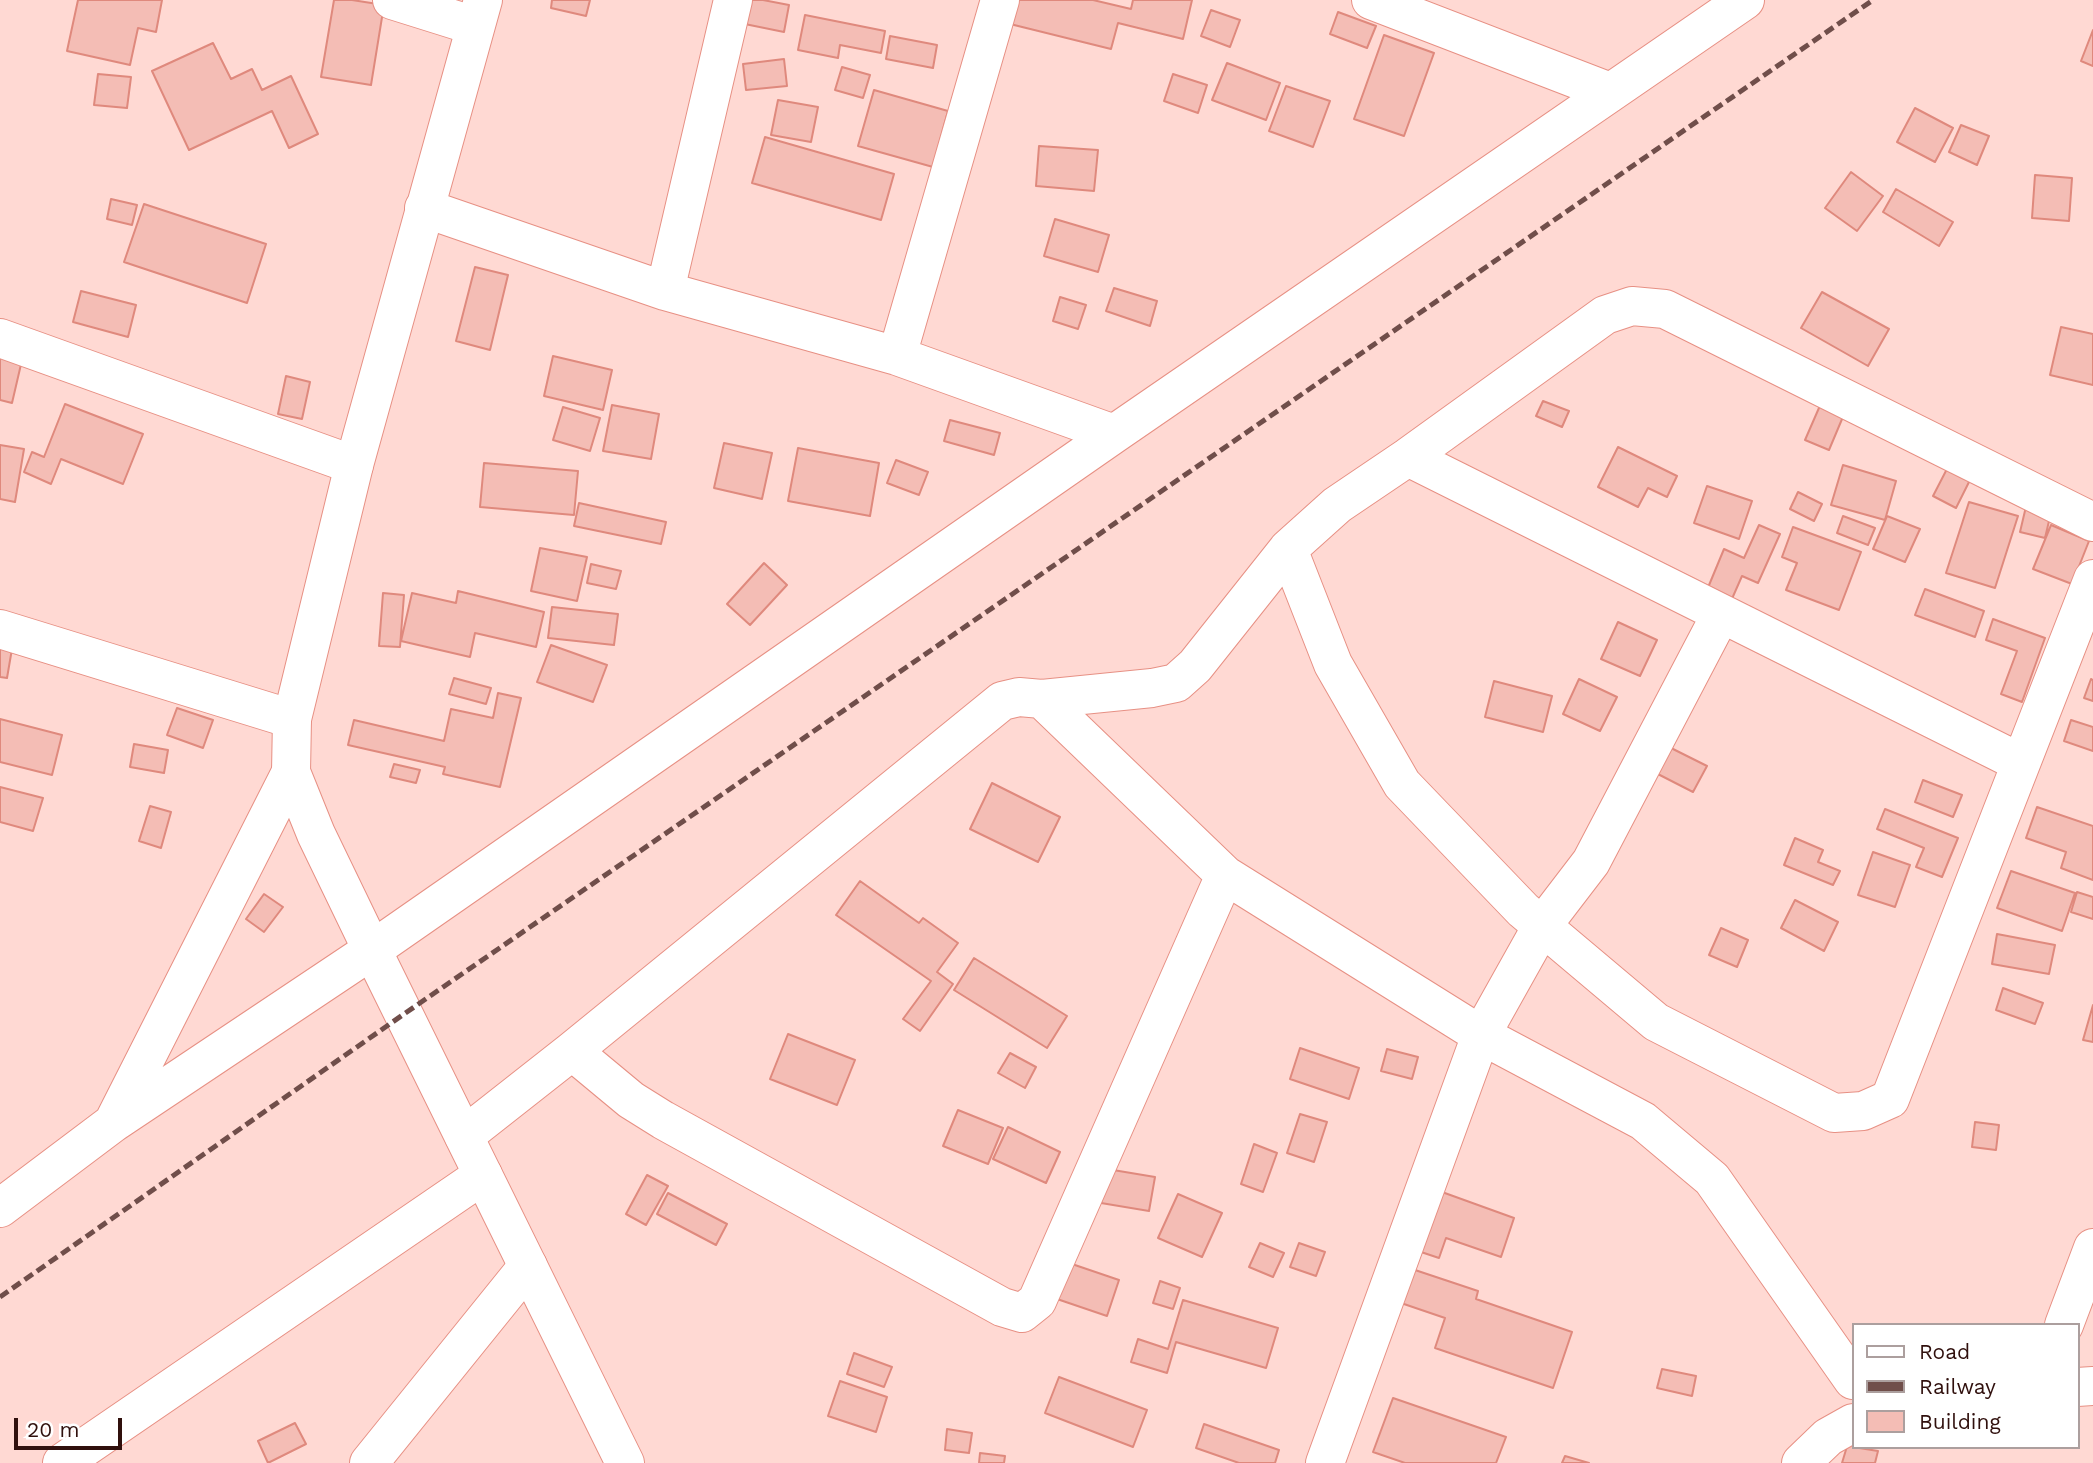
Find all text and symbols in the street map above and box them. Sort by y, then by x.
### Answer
legend [1852,1323,2079,1449]
text: Road [1919,1339,1970,1364]
text: Railway [1919,1374,1996,1399]
scale bar [18,1404,126,1448]
text: Building [1919,1409,2001,1434]
text: 20 m [27,1417,79,1442]

